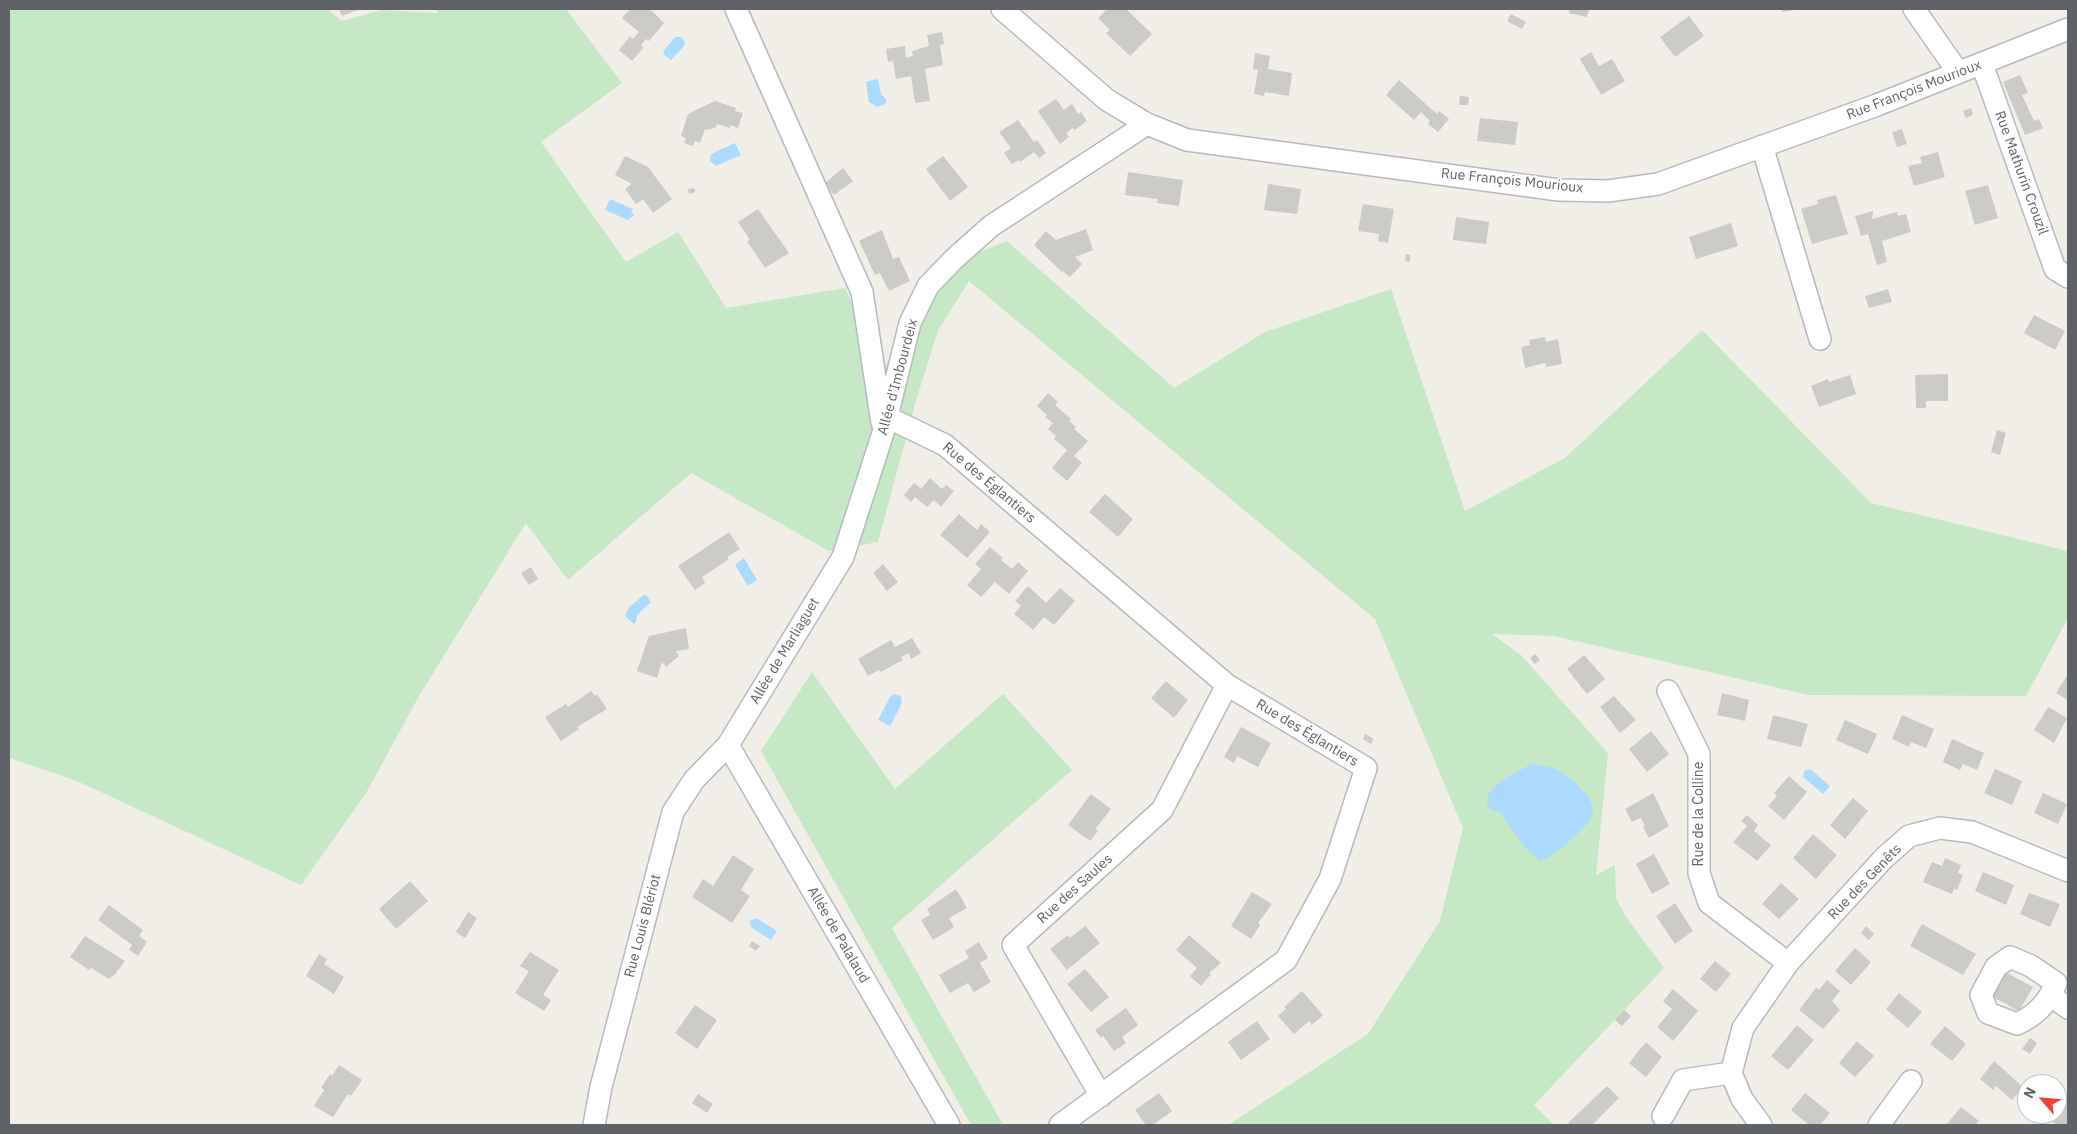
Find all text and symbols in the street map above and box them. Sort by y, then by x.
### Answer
street label: Rue François Mourioux [1844,57,1984,123]
street label: Rue Mathurin Crouzil [1991,109,2051,237]
street label: Rue François Mourioux [1440,165,1584,197]
street label: Allée d'Imbourdeix [874,317,922,437]
street label: Rue des Églantiers [939,439,1039,527]
street label: Allée de Marliaguet [747,595,823,707]
street label: Rue des Églantiers [1253,696,1361,770]
street label: Rue de la Colline [1691,762,1707,866]
street label: Rue des Genêts [1825,841,1905,923]
street label: Rue des Saules [1034,851,1116,927]
street label: Rue Louis Blériot [621,873,665,979]
street label: Allée de Palalaud [804,884,872,986]
north arrow [2017,1074,2067,1124]
text: N [2019,1084,2040,1101]

